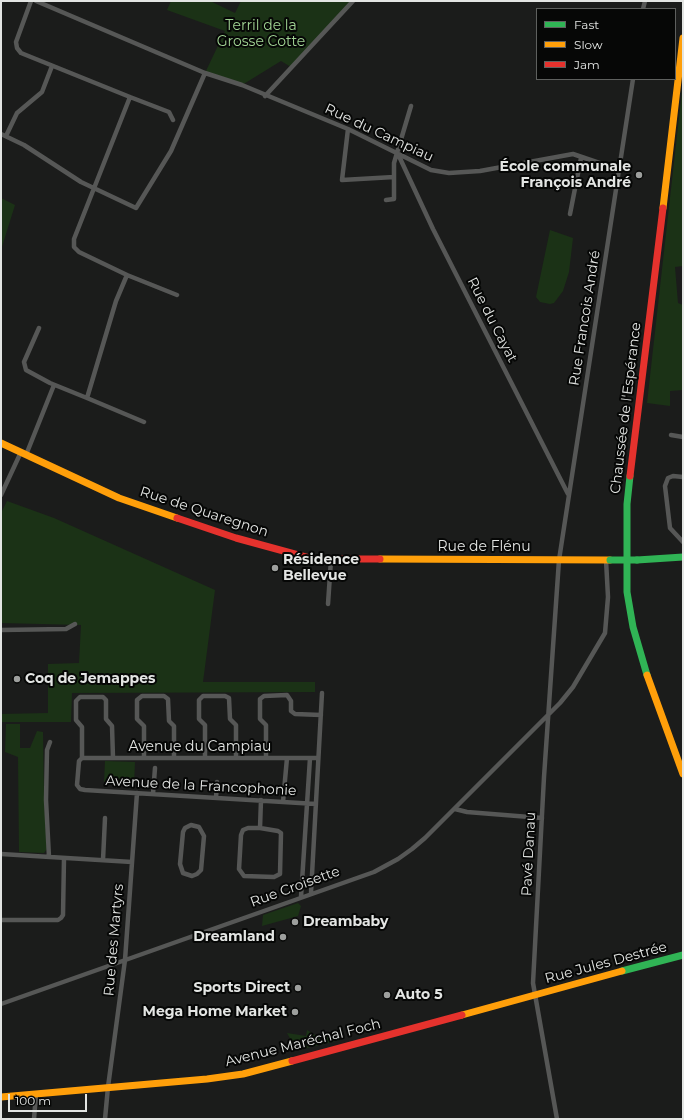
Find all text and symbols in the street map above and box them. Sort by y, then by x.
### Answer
legend [536,8,676,80]
text: Fast [574,17,599,32]
park label: Terril de la Grosse Cotte [217,18,305,50]
text: Slow [574,37,603,52]
text: Jam [574,57,600,72]
street label: Rue du Campiau [322,100,436,166]
place label: École communale François André [500,159,631,192]
marker: École communale François André [634,170,644,180]
street label: Rue Francois André [566,249,604,387]
street label: Rue du Cayat [463,275,521,365]
street label: Chaussée de l'Espérance [607,321,645,495]
street label: Rue de Quaregnon [138,483,270,541]
street label: Rue de Flénu [437,539,531,555]
place label: Résidence Bellevue [283,552,359,584]
marker: Résidence Bellevue [270,563,280,573]
place label: Coq de Jemappes [25,671,155,687]
marker: Coq de Jemappes [12,674,22,684]
street label: Avenue du Campiau [129,739,271,755]
street label: Avenue de la Francophonie [105,773,297,799]
street label: Pavé Danau [518,811,540,897]
street label: Rue Croisette [248,863,342,911]
street label: Rue des Martyrs [101,883,127,997]
place label: Dreambaby [303,914,388,930]
marker: Dreambaby [290,917,300,927]
place label: Dreamland [193,929,275,945]
marker: Dreamland [278,932,288,942]
street label: Rue Jules Destrée [543,939,669,987]
place label: Sports Direct [194,980,290,996]
marker: Sports Direct [293,983,303,993]
place label: Auto 5 [395,987,443,1003]
marker: Auto 5 [382,990,392,1000]
place label: Mega Home Market [143,1004,287,1020]
marker: Mega Home Market [290,1007,300,1017]
street label: Avenue Maréchal Foch [224,1016,382,1070]
scale bar [10,1086,89,1112]
text: 100 m [15,1093,51,1108]

